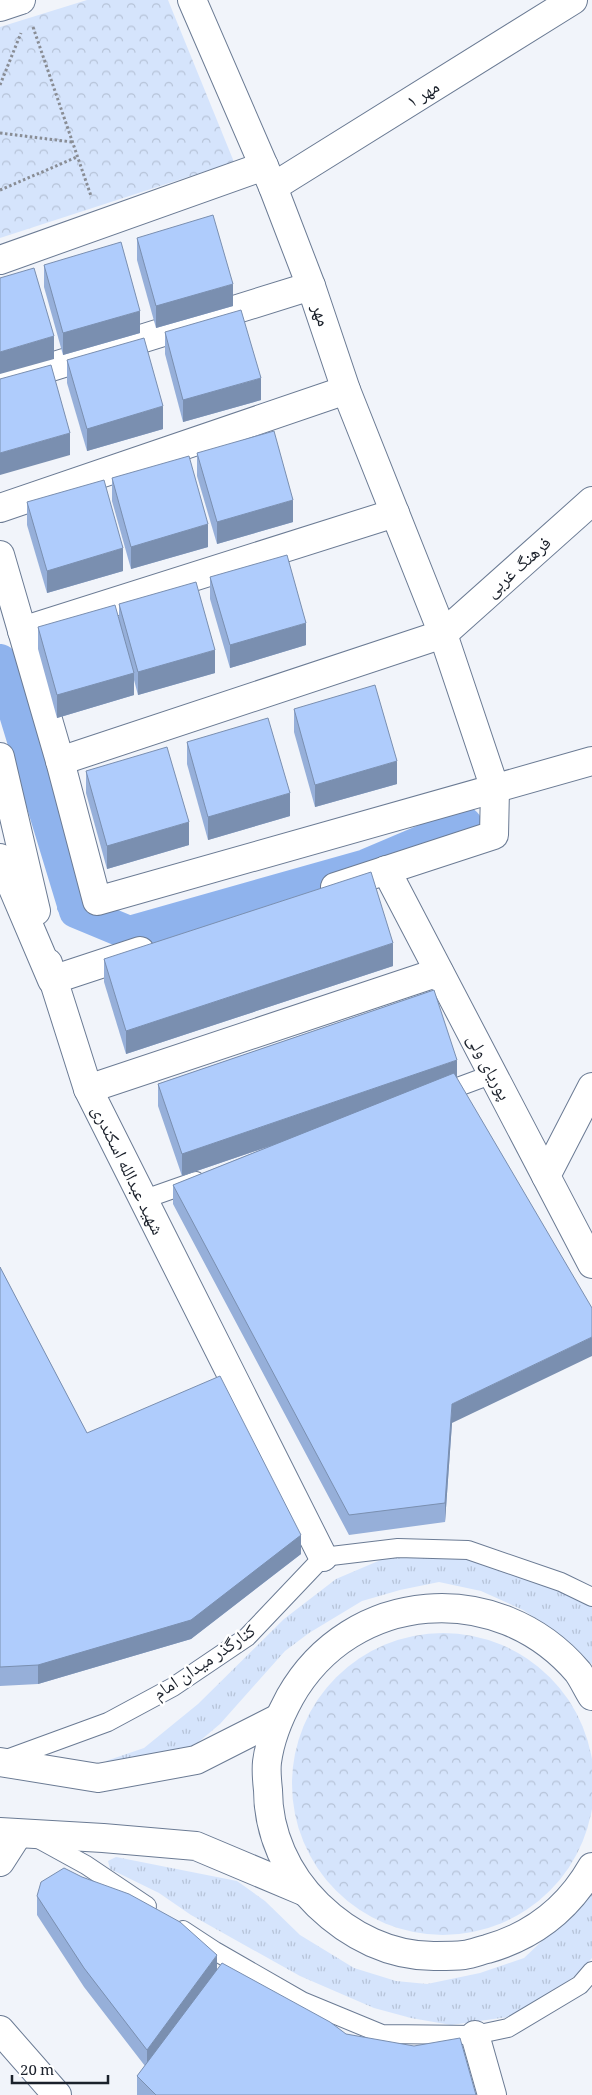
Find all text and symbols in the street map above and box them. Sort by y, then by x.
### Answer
street label: مهر ۱ [402,74,447,118]
street label: مهر [301,299,337,331]
street label: فرهنگ غربی [479,530,559,607]
street label: پوریای ولی [457,1029,517,1107]
street label: شهید عبدالله اسکندری [82,1101,171,1241]
street label: کنارگذر میدان امام [147,1618,263,1709]
scale bar [12,2052,109,2084]
text: 20 m [20,2059,54,2085]

